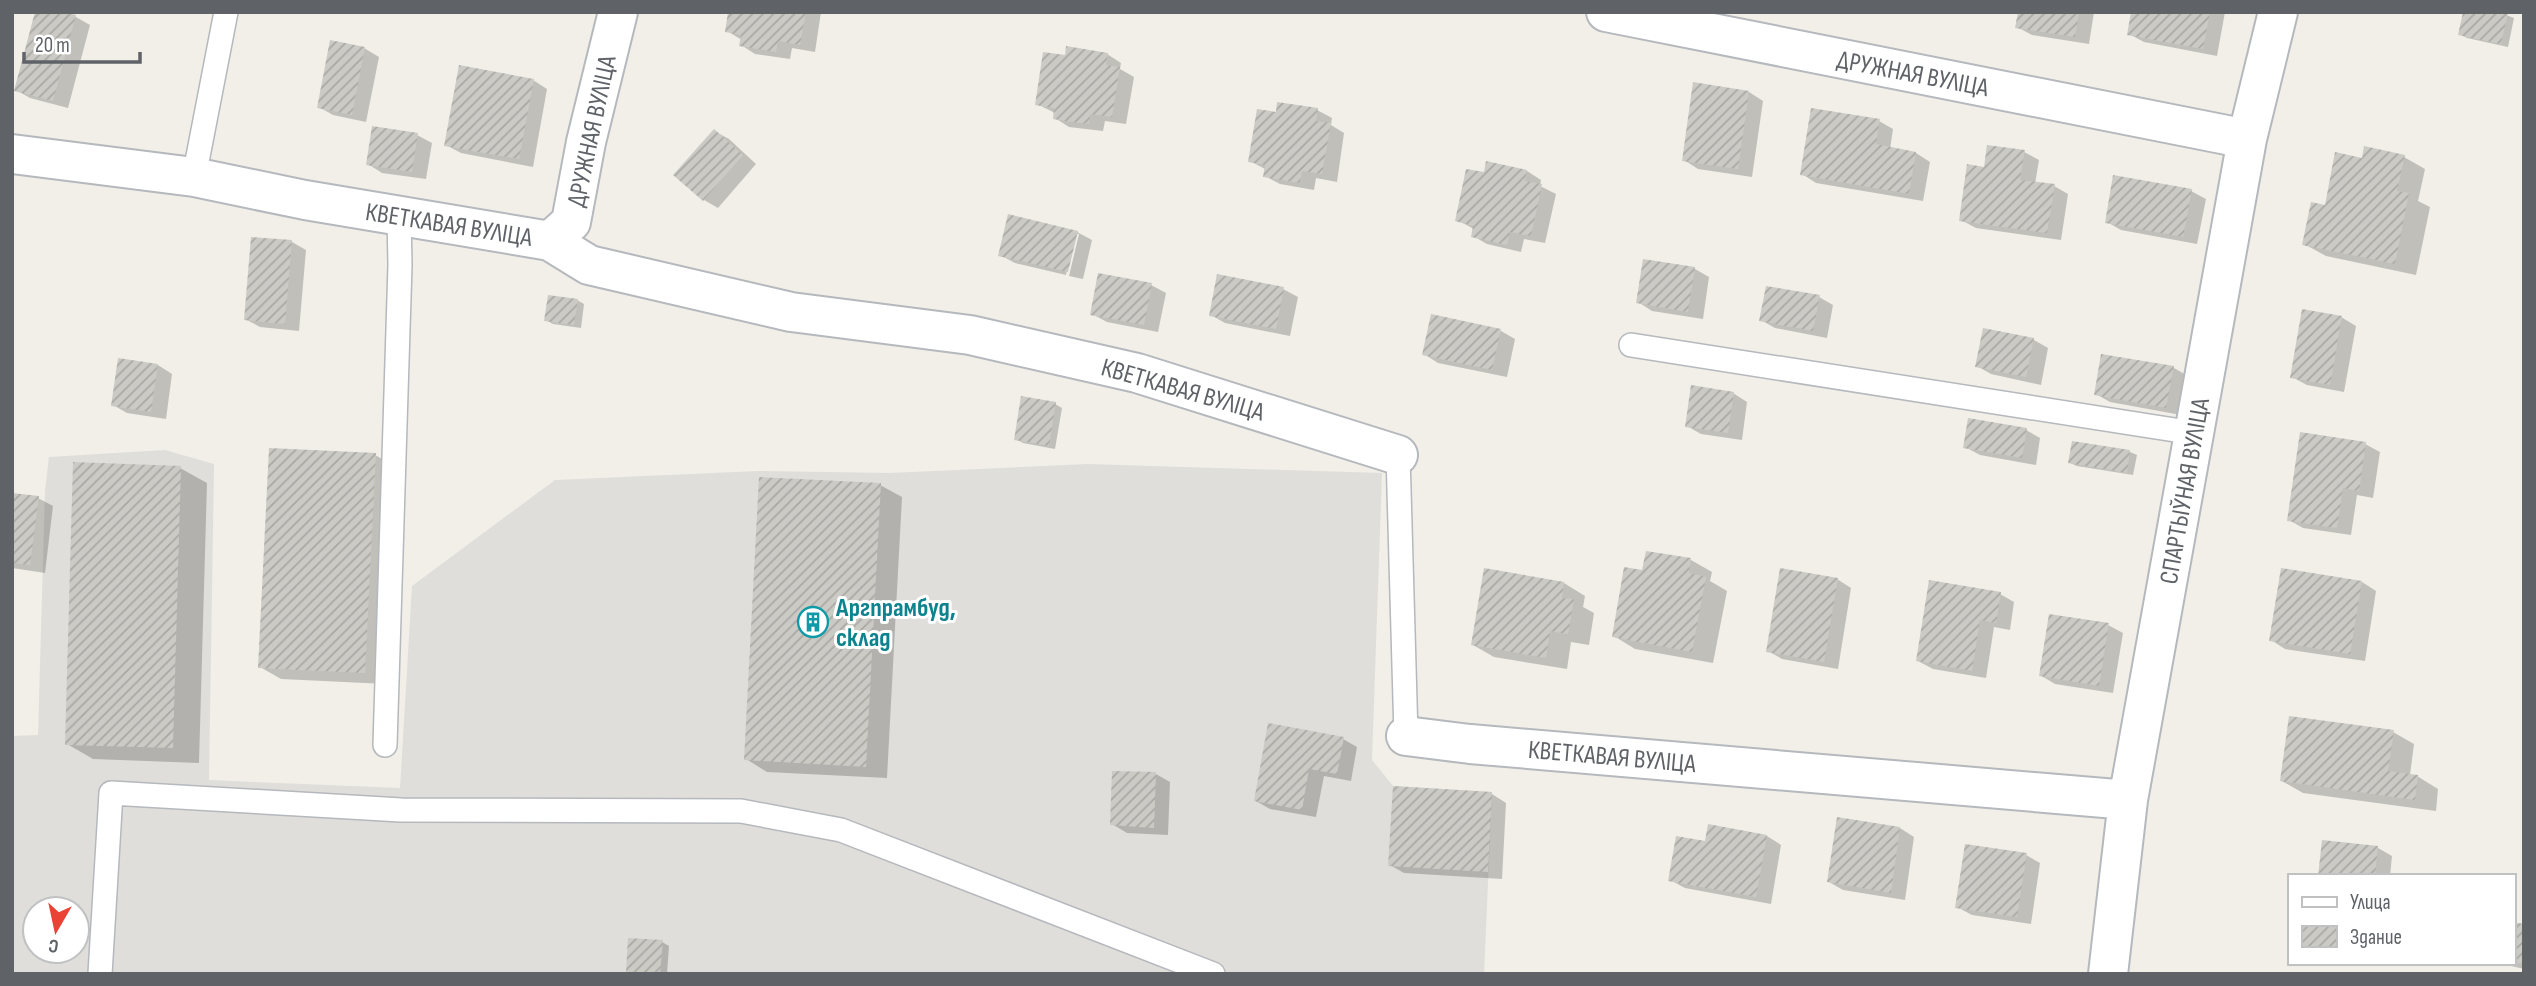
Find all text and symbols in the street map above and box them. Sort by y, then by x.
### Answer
scale bar [24,21,140,65]
text: 20 m [35,33,70,58]
street label: ДРУЖНАЯ ВУЛІЦА [1834,45,1992,105]
street label: ДРУЖНАЯ ВУЛІЦА [561,52,624,210]
street label: КВЕТКАВАЯ ВУЛІЦА [363,197,535,254]
street label: КВЕТКАВАЯ ВУЛІЦА [1097,352,1269,429]
street label: СПАРТЫЎНАЯ ВУЛІЦА [2154,395,2217,587]
place label: Аргпрамбуд, склад [835,593,956,654]
building icon: Аргпрамбуд, склад [796,605,830,639]
street label: КВЕТКАВАЯ ВУЛІЦА [1527,735,1698,780]
legend [2288,874,2515,965]
text: Улица [2350,890,2391,915]
north arrow [21,895,91,965]
text: Здание [2350,925,2402,950]
text: С [47,933,60,957]

